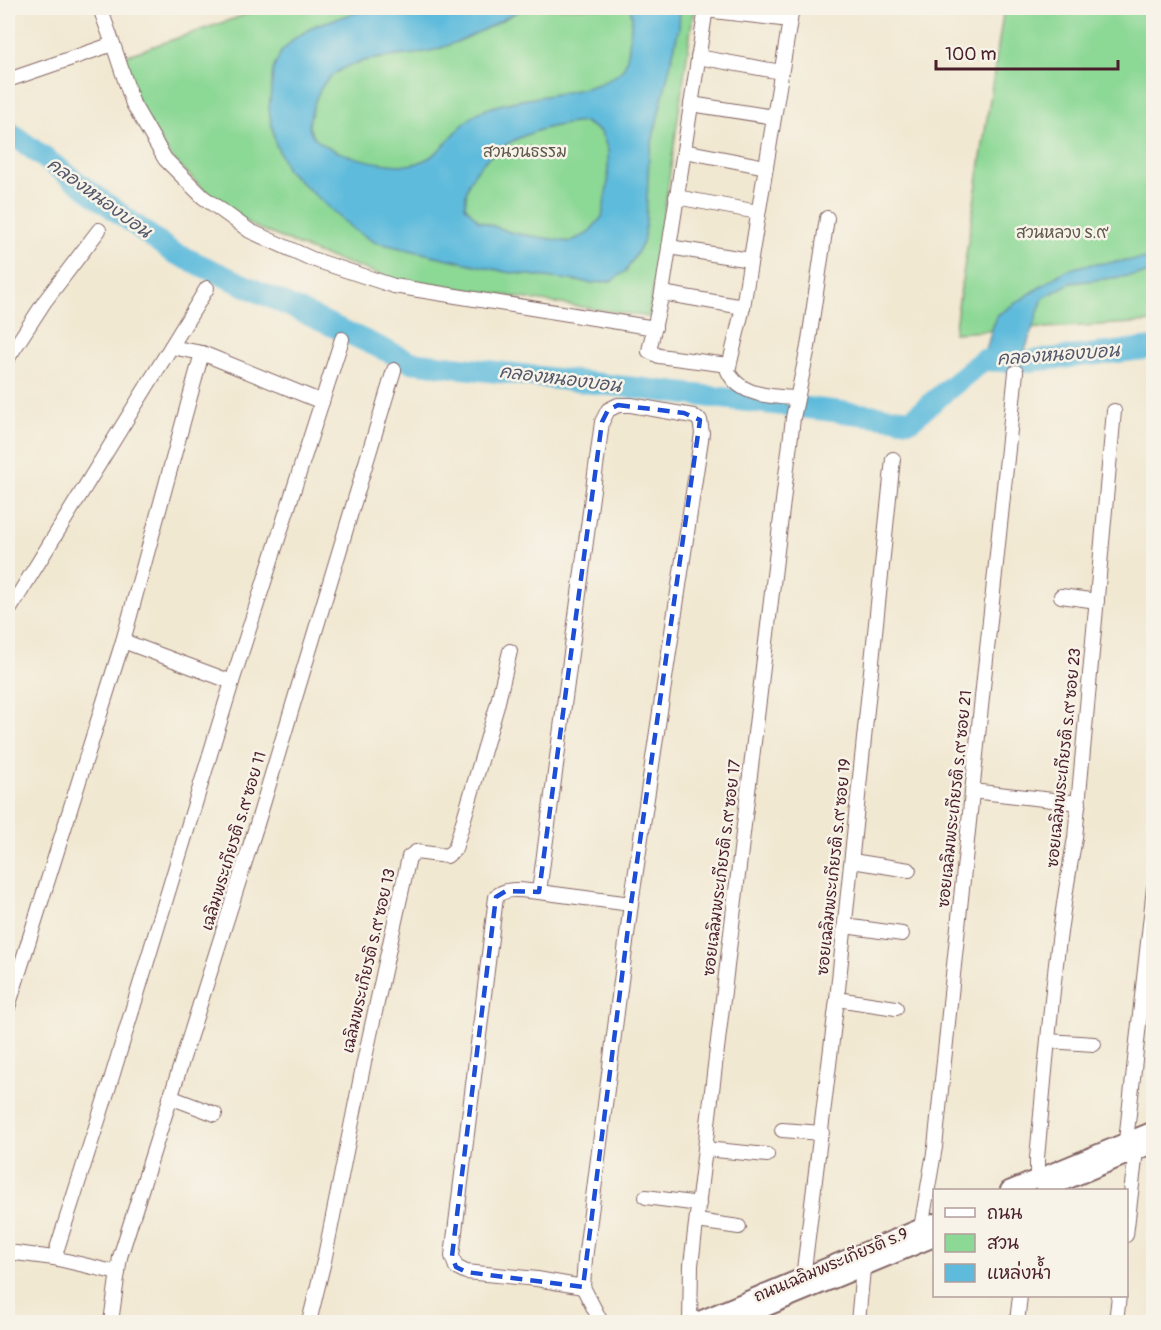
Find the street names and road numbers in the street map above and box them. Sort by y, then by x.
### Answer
street label: ซอยเฉลิมพระเกียรติ ร.๙ ซอย 23 [1042,647,1085,869]
street label: ซอยเฉลิมพระเกียรติ ร.๙ ซอย 21 [933,689,976,909]
street label: เฉลิมพระเกียรติ ร.๙ ซอย 11 [196,749,271,933]
street label: ซอยเฉลิมพระเกียรติ ร.๙ ซอย 19 [812,757,855,976]
street label: ซอยเฉลิมพระเกียรติ ร.๙ ซอย 17 [698,758,745,977]
street label: เฉลิมพระเกียรติ ร.๙ ซอย 13 [337,866,400,1055]
street label: ถนนเฉลิมพระเกียรติ ร.9 [751,1223,911,1307]

